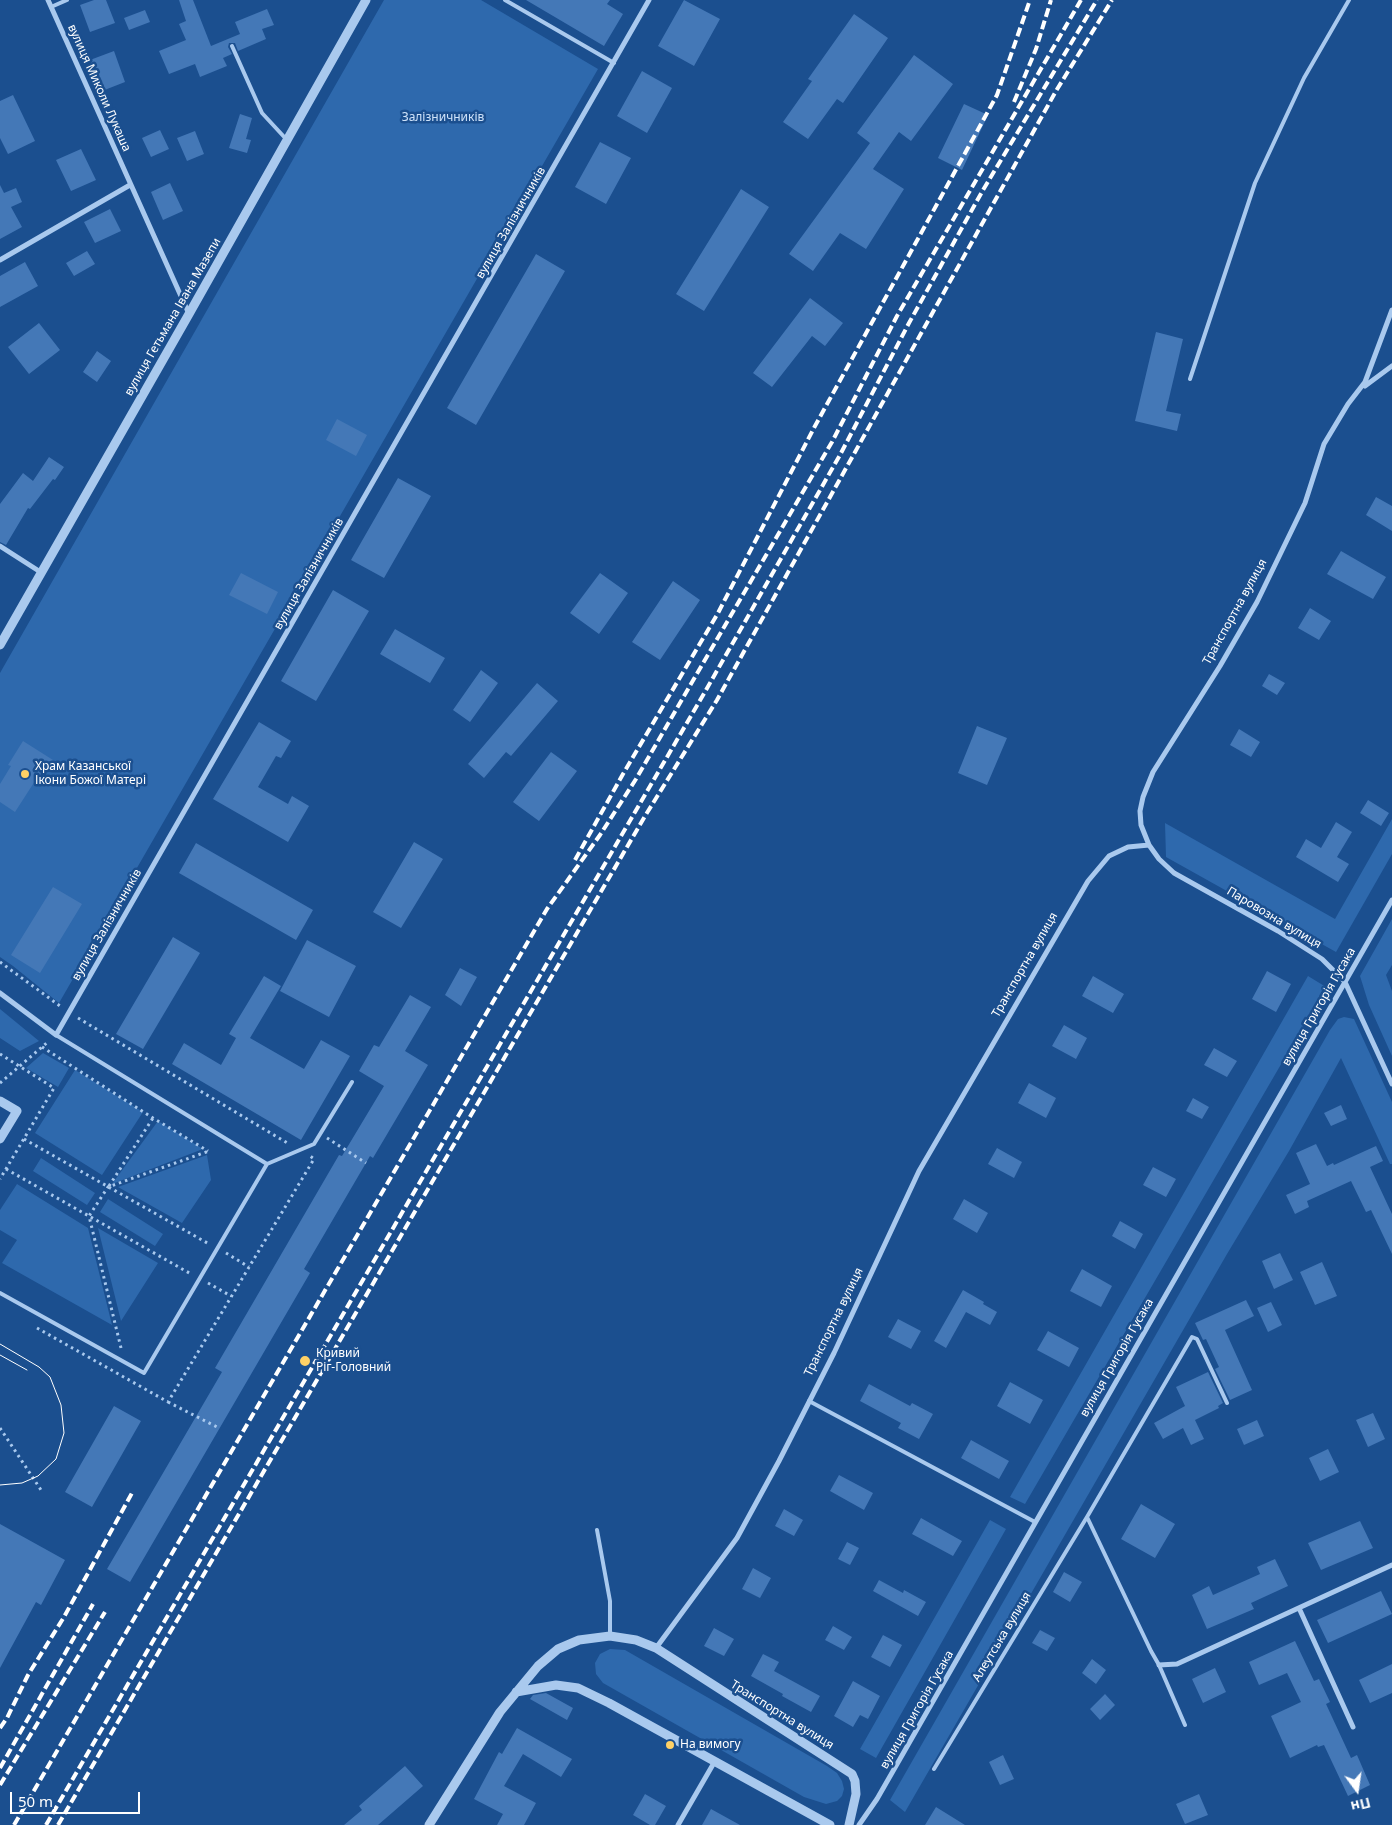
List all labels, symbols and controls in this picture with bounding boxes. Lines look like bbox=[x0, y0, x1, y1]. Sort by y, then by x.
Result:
street label: вулиця Миколи Лукаша bbox=[64, 22, 134, 154]
park label: Залізничників bbox=[402, 111, 484, 125]
street label: вулиця Залізничників bbox=[473, 165, 549, 281]
street label: вулиця Гетьмана Івана Мазепи bbox=[122, 235, 224, 399]
street label: вулиця Залізничників bbox=[271, 516, 347, 632]
street label: Транспортна вулиця bbox=[1200, 557, 1270, 667]
place label: Храм Казанської Ікони Божої Матері bbox=[35, 760, 146, 788]
marker: Храм Казанської Ікони Божої Матері bbox=[19, 768, 31, 780]
street label: вулиця Залізничників bbox=[69, 867, 145, 983]
street label: Паровозна вулиця bbox=[1224, 884, 1324, 952]
street label: Транспортна вулиця bbox=[989, 910, 1061, 1020]
street label: вулиця Григорія Гусака bbox=[1279, 945, 1359, 1069]
street label: Транспортна вулиця bbox=[801, 1265, 867, 1379]
street label: вулиця Григорія Гусака bbox=[1077, 1296, 1157, 1420]
place label: Кривий Ріг-Головний bbox=[316, 1347, 391, 1375]
marker: Кривий Ріг-Головний bbox=[298, 1354, 312, 1368]
street label: Алеутська вулиця bbox=[970, 1590, 1034, 1684]
street label: вулиця Григорія Гусака bbox=[877, 1648, 957, 1772]
street label: Транспортна вулиця bbox=[728, 1677, 836, 1753]
place label: На вимогу bbox=[680, 1738, 741, 1752]
marker: На вимогу bbox=[664, 1739, 676, 1751]
north arrow bbox=[1332, 1765, 1382, 1815]
scale bar bbox=[12, 1782, 142, 1814]
text: 50 m bbox=[18, 1791, 53, 1811]
text: Пн bbox=[1349, 1793, 1373, 1817]

